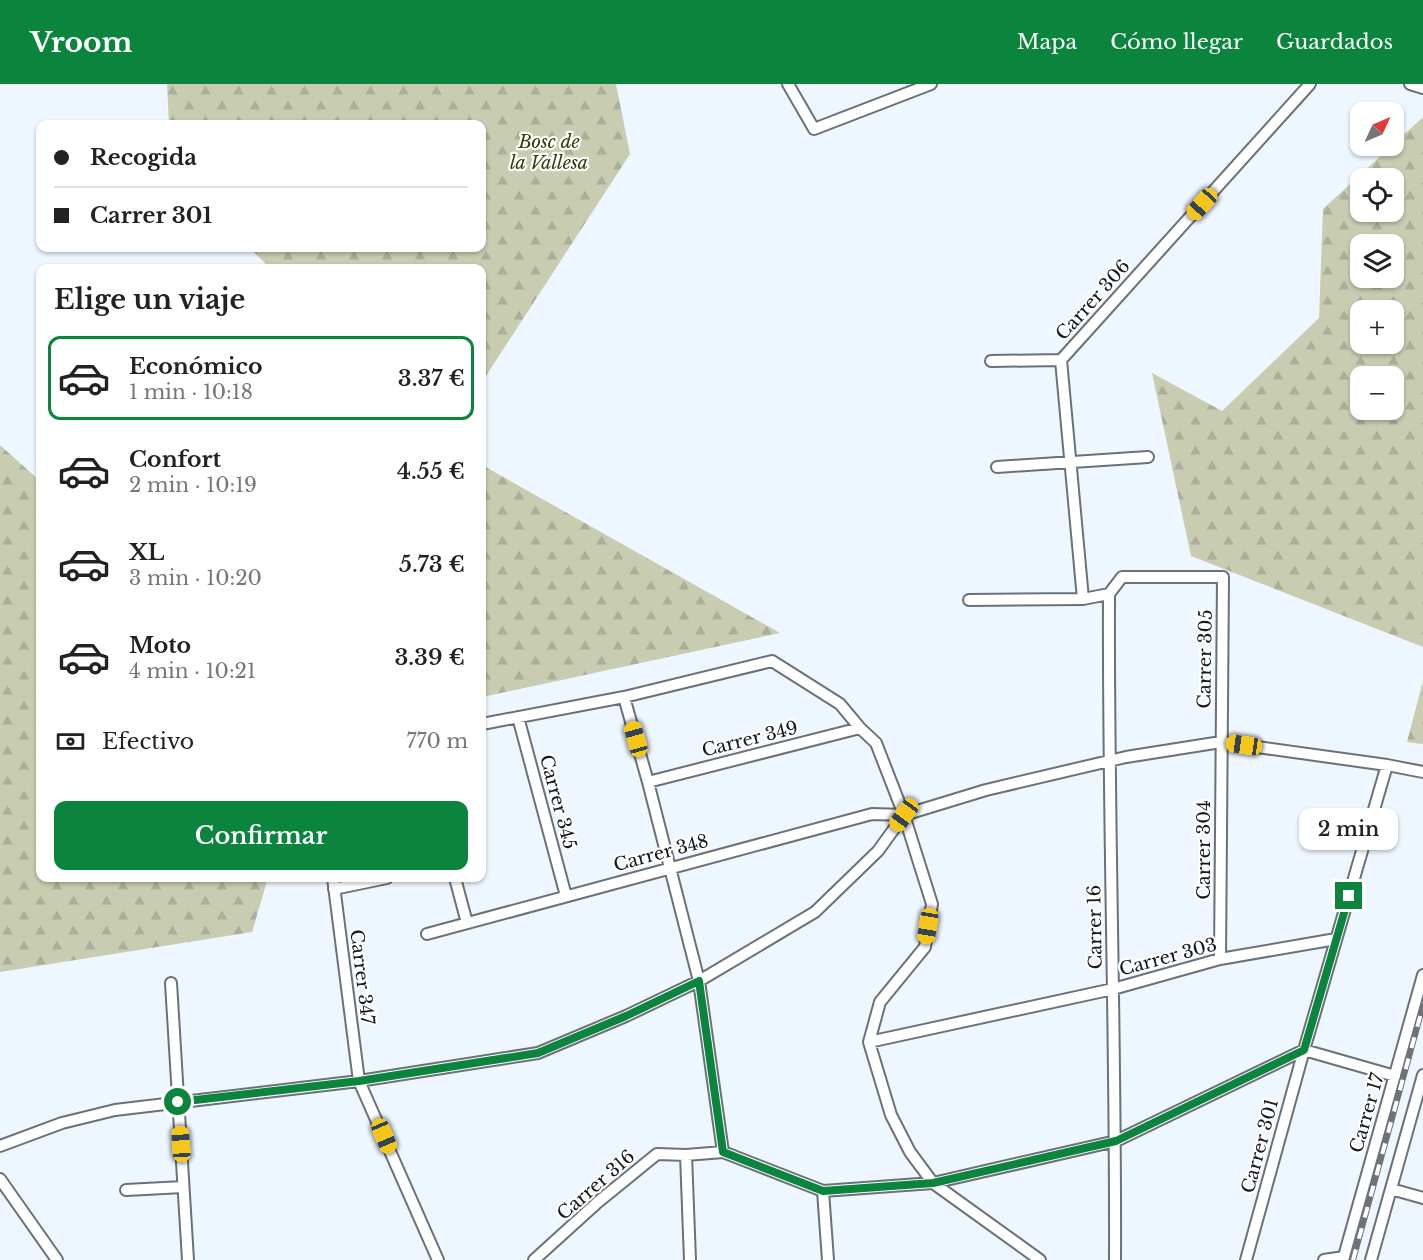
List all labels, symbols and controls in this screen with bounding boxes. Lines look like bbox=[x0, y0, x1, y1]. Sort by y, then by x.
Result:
text: Vroom bbox=[30, 25, 132, 60]
text: Mapa bbox=[1017, 29, 1077, 55]
text: Cómo llegar bbox=[1110, 29, 1243, 55]
text: Guardados bbox=[1276, 29, 1393, 55]
north arrow bbox=[1350, 102, 1404, 156]
map controls bbox=[1350, 102, 1404, 420]
park label: Bosc de la Vallesa bbox=[510, 131, 588, 174]
text: Recogida bbox=[90, 144, 197, 171]
button: locate bbox=[1350, 168, 1404, 222]
car bbox=[1183, 185, 1221, 223]
text: Carrer 301 bbox=[90, 202, 212, 229]
button: layers bbox=[1350, 234, 1404, 288]
street label: Carrer 306 bbox=[1051, 255, 1135, 345]
text: Elige un viaje bbox=[54, 283, 245, 316]
button: + bbox=[1350, 300, 1404, 354]
icon: car bbox=[57, 351, 111, 405]
text: Económico bbox=[129, 353, 262, 380]
text: 3.37 € bbox=[398, 365, 465, 392]
button: − bbox=[1350, 366, 1404, 420]
text: 1 min · 10:18 bbox=[129, 380, 253, 404]
icon: car bbox=[57, 444, 111, 498]
text: Confort bbox=[129, 446, 221, 473]
text: 4.55 € bbox=[397, 458, 465, 485]
text: 2 min · 10:19 bbox=[129, 473, 257, 497]
icon: car bbox=[57, 537, 111, 591]
text: XL bbox=[129, 539, 164, 566]
text: 5.73 € bbox=[399, 551, 465, 578]
text: 3 min · 10:20 bbox=[129, 566, 262, 590]
street label: Carrer 305 bbox=[1193, 609, 1217, 709]
icon: car bbox=[57, 630, 111, 684]
text: Moto bbox=[129, 632, 191, 659]
text: 3.39 € bbox=[394, 644, 465, 671]
text: 4 min · 10:21 bbox=[129, 659, 256, 683]
street label: Carrer 349 bbox=[700, 716, 800, 762]
car bbox=[622, 719, 650, 759]
icon: cash bbox=[54, 725, 87, 758]
text: Efectivo bbox=[102, 728, 194, 755]
text: 770 m bbox=[406, 729, 468, 753]
car bbox=[1225, 734, 1263, 756]
street label: Carrer 345 bbox=[535, 752, 581, 852]
car bbox=[886, 795, 922, 835]
street label: Carrer 304 bbox=[1193, 800, 1215, 900]
button: Confirmar bbox=[54, 801, 468, 870]
callout: 2 min bbox=[1300, 809, 1398, 851]
text: 2 min bbox=[1318, 817, 1379, 841]
street label: Carrer 348 bbox=[611, 830, 711, 876]
route end bbox=[1335, 882, 1362, 909]
street label: Carrer 16 bbox=[1083, 885, 1107, 969]
car bbox=[916, 907, 940, 945]
street label: Carrer 347 bbox=[345, 928, 379, 1027]
street label: Carrer 303 bbox=[1117, 933, 1219, 981]
street label: Carrer 17 bbox=[1345, 1070, 1389, 1155]
route start bbox=[164, 1088, 191, 1115]
street label: Carrer 301 bbox=[1237, 1096, 1283, 1196]
car bbox=[369, 1116, 399, 1156]
car bbox=[171, 1125, 191, 1163]
street label: Carrer 316 bbox=[553, 1145, 639, 1225]

